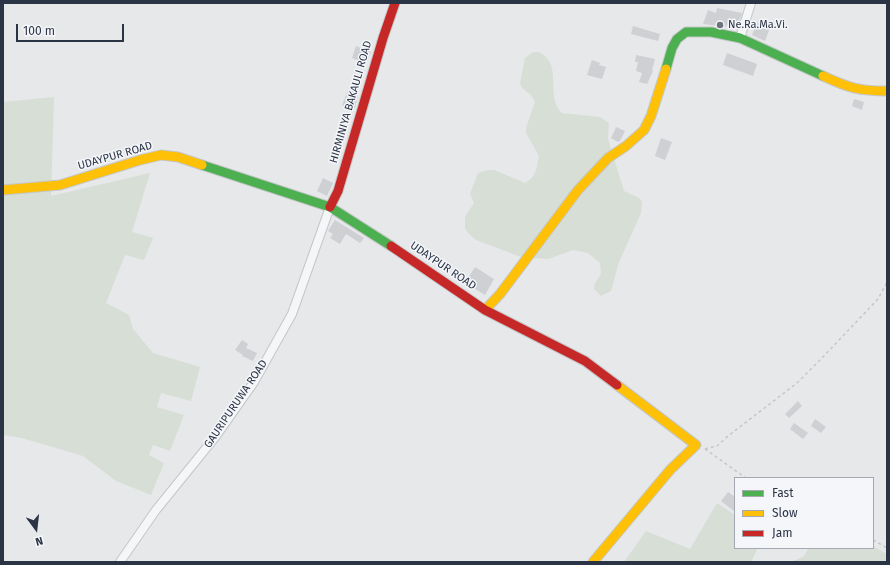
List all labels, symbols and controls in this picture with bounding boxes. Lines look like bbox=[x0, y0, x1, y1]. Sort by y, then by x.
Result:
scale bar bbox=[18, 16, 126, 42]
place label: Ne.Ra.Ma.Vi. bbox=[728, 18, 788, 32]
marker: Ne.Ra.Ma.Vi. bbox=[715, 20, 725, 30]
text: 100 m bbox=[23, 24, 55, 38]
street label: HIRMINIYA BAKAULI ROAD bbox=[327, 39, 375, 165]
street label: UDAYPUR ROAD bbox=[76, 139, 154, 173]
street label: UDAYPUR ROAD bbox=[407, 239, 479, 293]
street label: GAURIPURUWA ROAD bbox=[202, 357, 270, 451]
legend bbox=[734, 477, 874, 549]
text: Fast bbox=[772, 486, 794, 500]
text: Slow bbox=[772, 506, 798, 520]
north arrow bbox=[16, 509, 56, 549]
text: Jam bbox=[772, 526, 792, 540]
text: N bbox=[34, 534, 44, 548]

